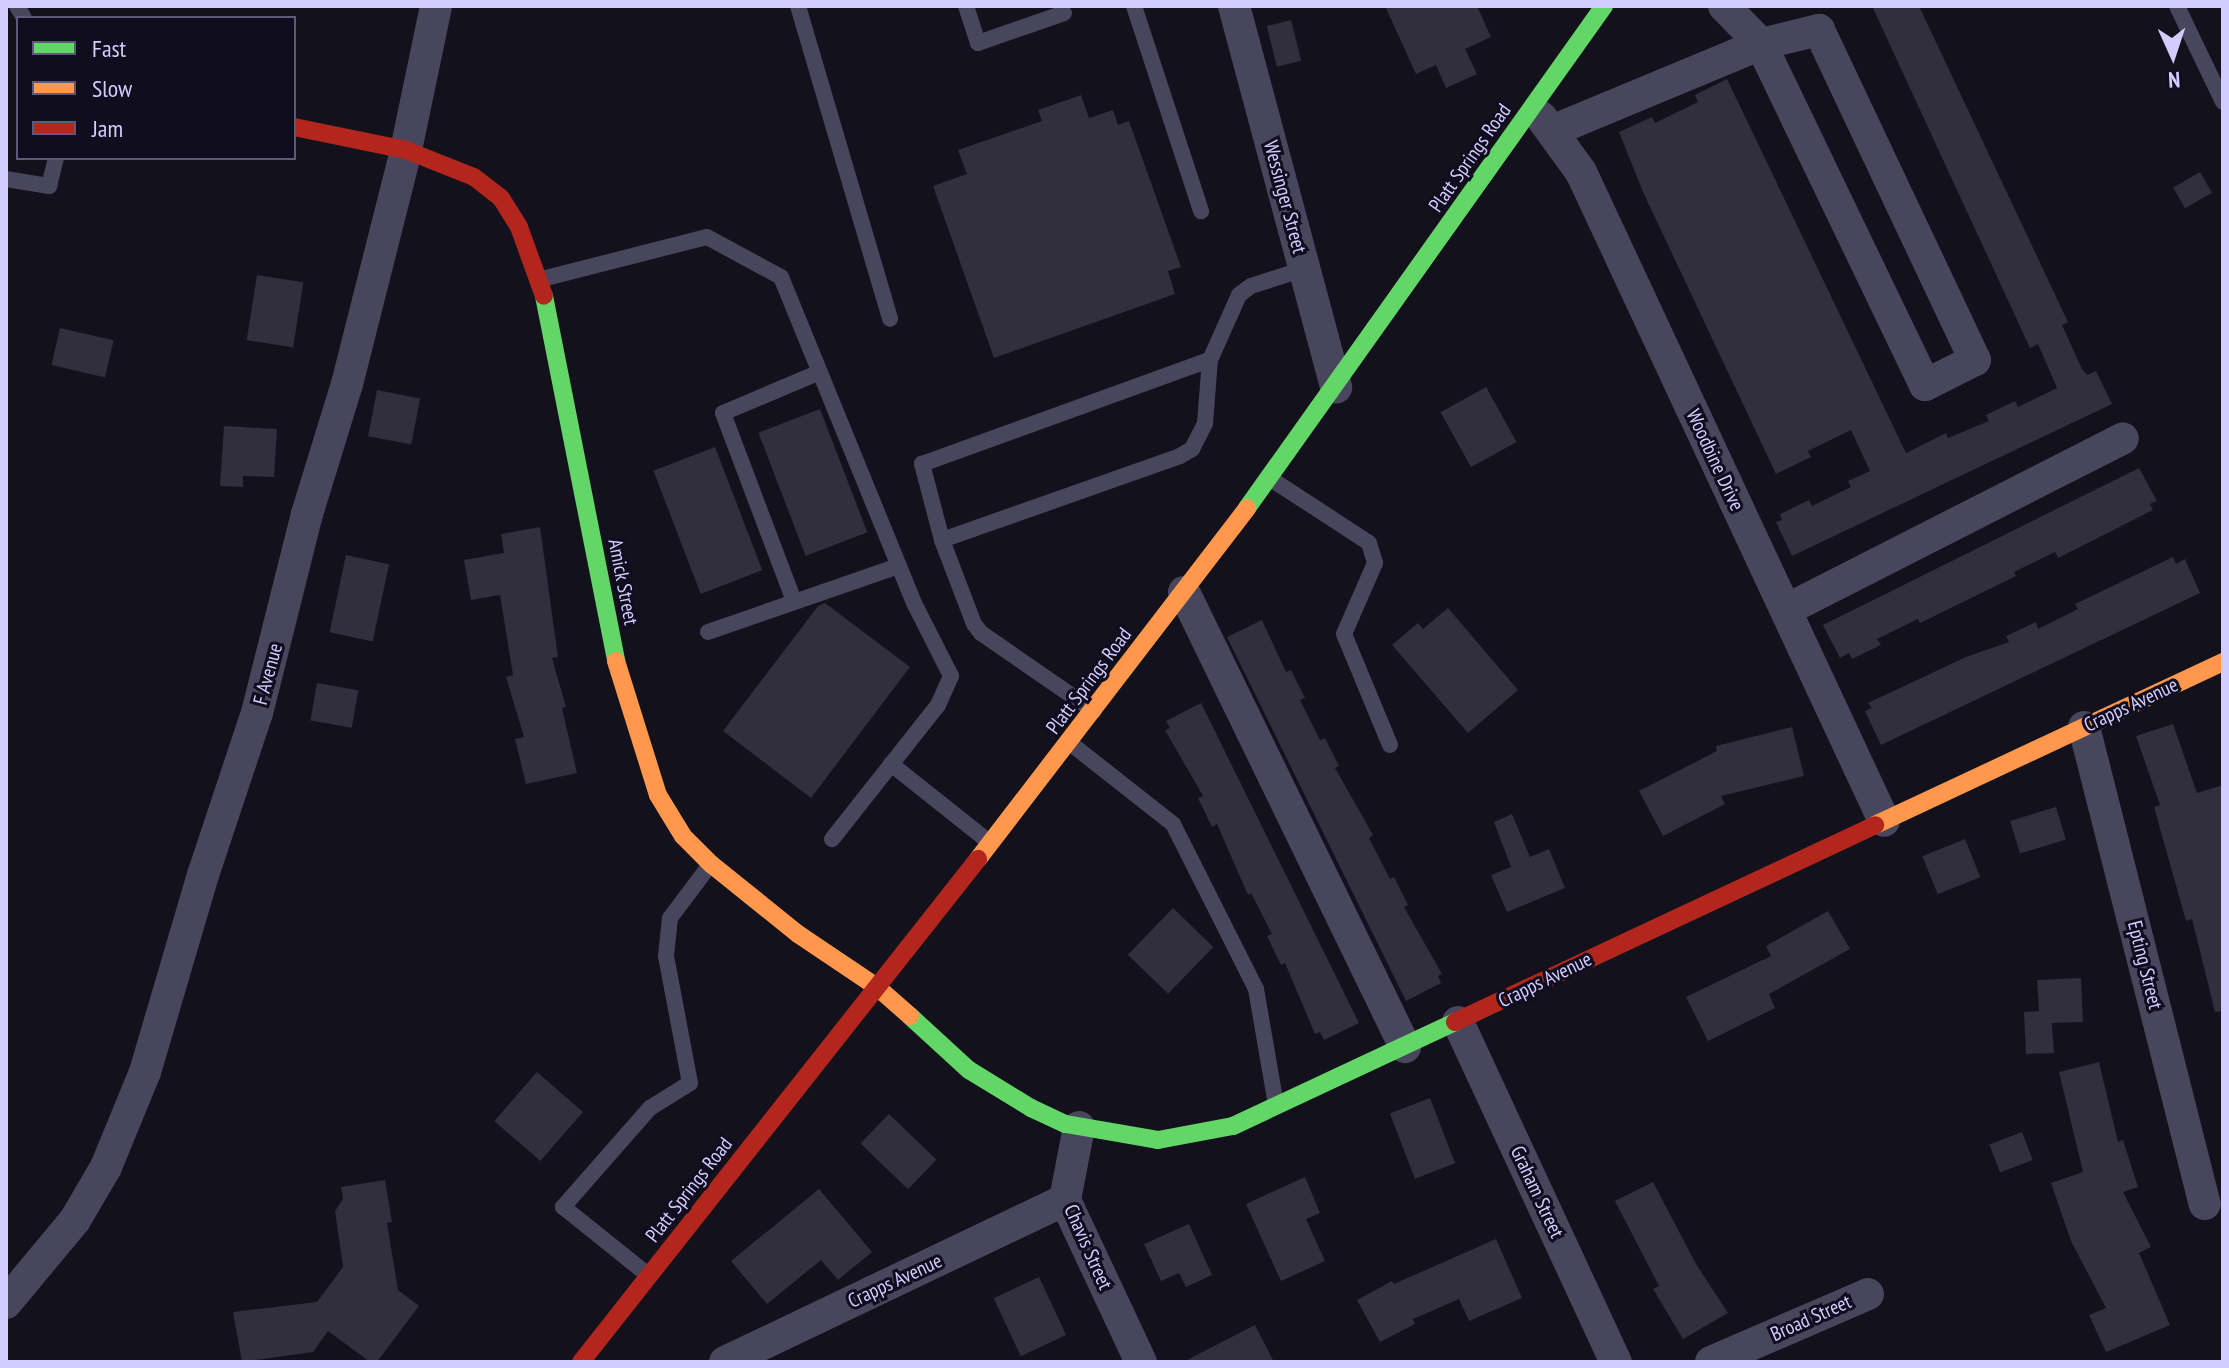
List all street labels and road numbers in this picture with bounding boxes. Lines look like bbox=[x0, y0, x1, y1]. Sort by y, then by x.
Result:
street label: Platt Springs Road bbox=[1424, 99, 1516, 217]
street label: Wessinger Street bbox=[1258, 138, 1312, 256]
street label: Woodbine Drive bbox=[1681, 405, 1749, 515]
street label: Amick Street bbox=[603, 537, 643, 627]
street label: Platt Springs Road bbox=[1041, 623, 1137, 739]
street label: F Avenue bbox=[248, 640, 288, 708]
street label: Crapps Avenue bbox=[2080, 673, 2182, 737]
street label: Epting Street bbox=[2122, 918, 2168, 1012]
street label: Crapps Avenue bbox=[1494, 947, 1596, 1013]
street label: Platt Springs Road bbox=[641, 1133, 737, 1247]
street label: Graham Street bbox=[1505, 1142, 1569, 1242]
street label: Chavis Street bbox=[1059, 1201, 1117, 1293]
street label: Crapps Avenue bbox=[844, 1249, 946, 1313]
street label: Broad Street bbox=[1767, 1290, 1855, 1346]

